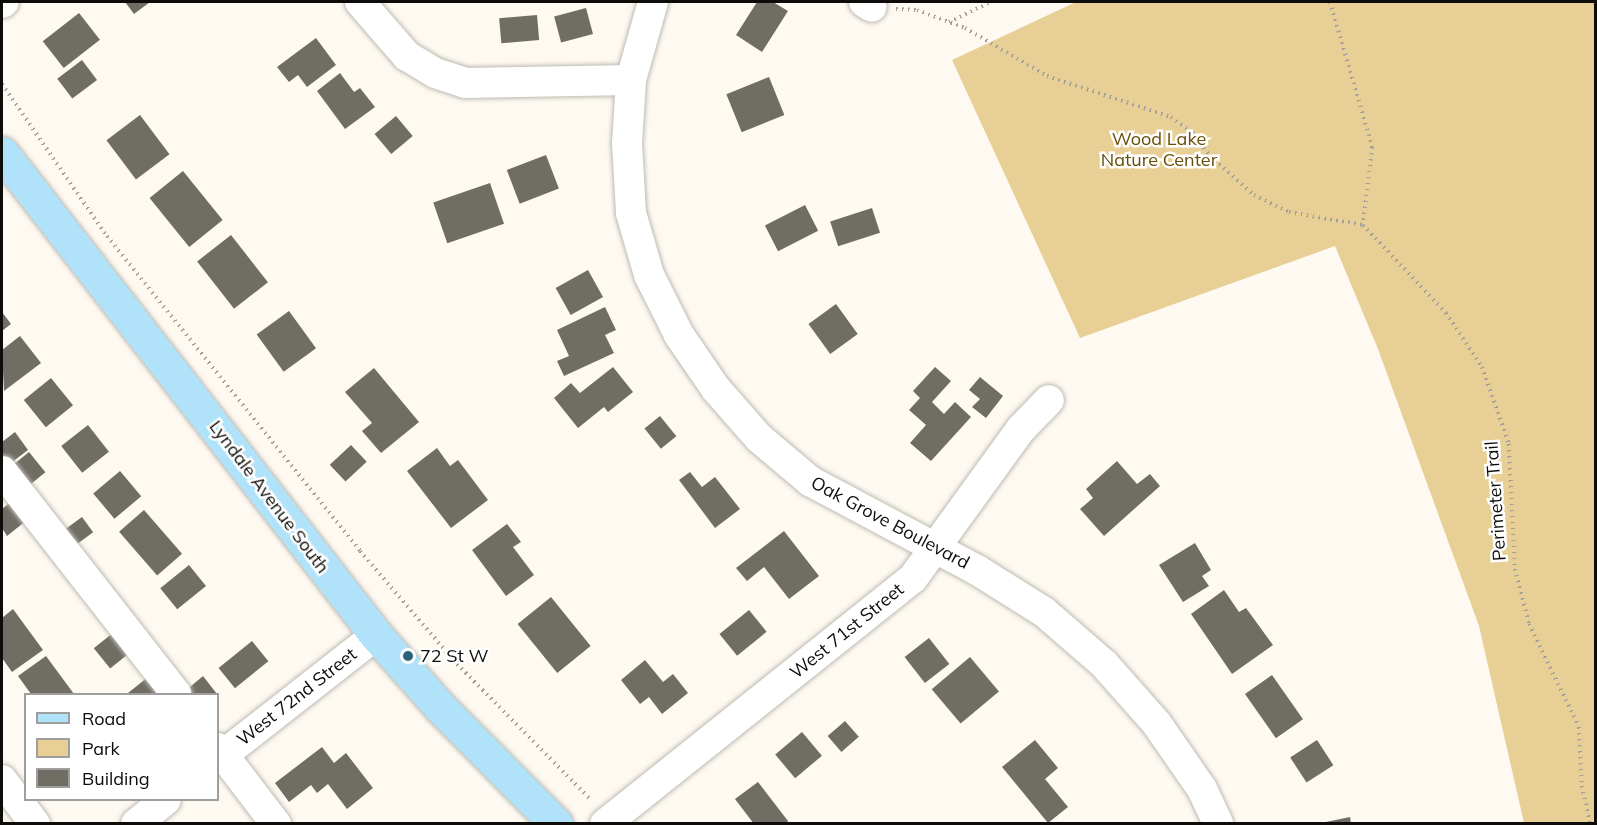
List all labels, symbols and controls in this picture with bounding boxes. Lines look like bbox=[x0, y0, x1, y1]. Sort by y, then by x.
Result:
park label: Wood Lake Nature Center bbox=[1101, 129, 1217, 172]
street label: Lyndale Avenue South bbox=[205, 416, 333, 578]
street label: Perimeter Trail bbox=[1481, 440, 1511, 562]
street label: Oak Grove Boulevard bbox=[807, 472, 973, 574]
street label: West 71st Street bbox=[786, 579, 908, 683]
street label: West 72nd Street bbox=[233, 644, 361, 750]
place label: 72 St W bbox=[420, 645, 488, 667]
marker: 72 St W bbox=[401, 649, 415, 663]
legend bbox=[24, 693, 219, 801]
text: Road bbox=[82, 707, 126, 730]
text: Park bbox=[82, 737, 120, 760]
text: Building bbox=[82, 767, 150, 790]

